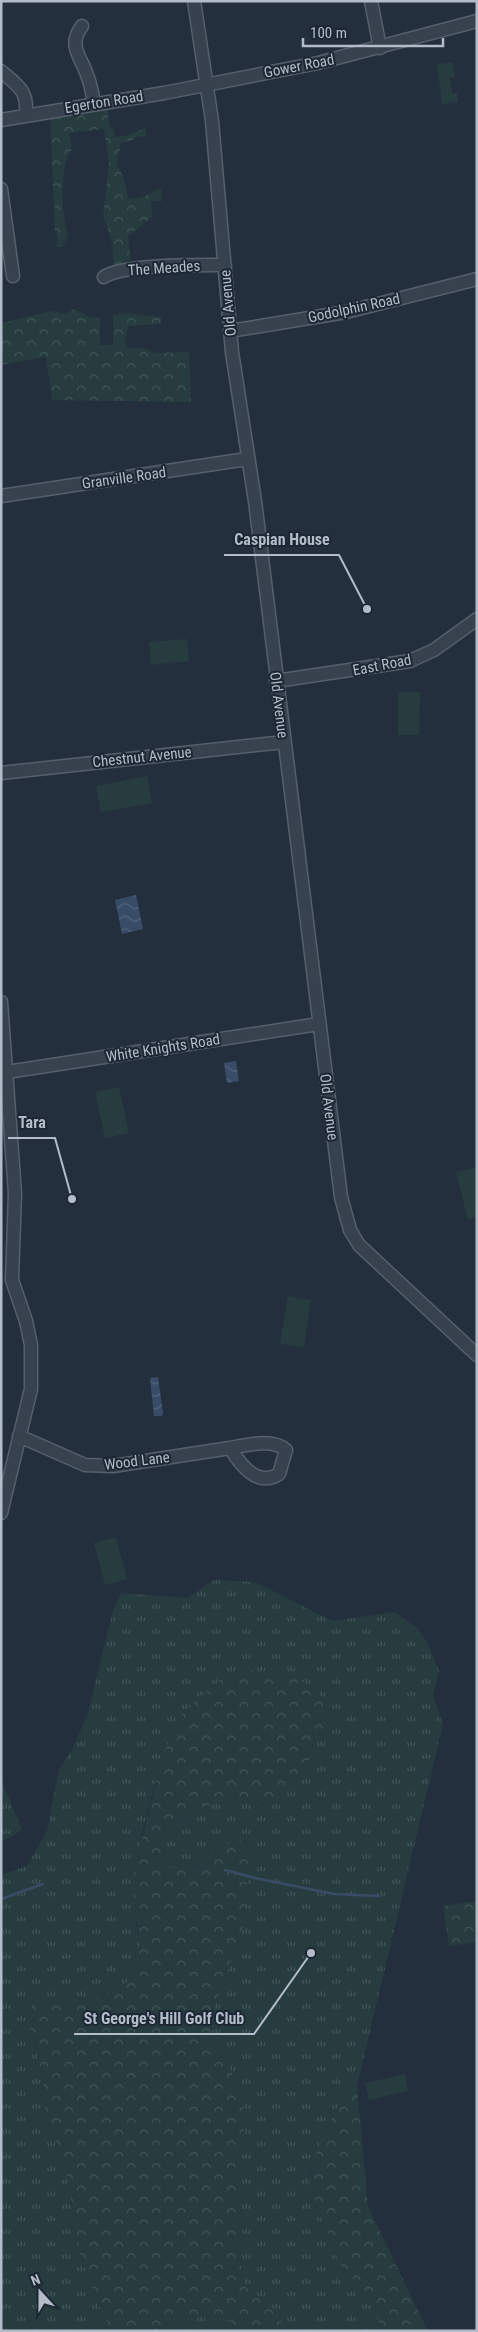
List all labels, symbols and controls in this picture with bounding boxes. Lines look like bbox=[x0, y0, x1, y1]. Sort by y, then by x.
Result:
scale bar bbox=[303, 15, 443, 47]
text: 100 m bbox=[310, 24, 347, 42]
street label: Gower Road bbox=[262, 50, 336, 82]
street label: Egerton Road bbox=[63, 87, 145, 117]
street label: The Meades bbox=[127, 256, 201, 280]
street label: Old Avenue bbox=[216, 269, 240, 337]
street label: Godolphin Road bbox=[306, 289, 402, 327]
street label: Granville Road bbox=[81, 463, 167, 493]
callout: Caspian House bbox=[224, 524, 339, 555]
text: Caspian House bbox=[234, 530, 330, 549]
street label: East Road bbox=[351, 650, 413, 680]
street label: Old Avenue bbox=[266, 671, 292, 739]
street label: Chestnut Avenue bbox=[92, 743, 192, 771]
street label: White Knights Road bbox=[105, 1030, 221, 1066]
street label: Old Avenue bbox=[316, 1073, 342, 1141]
callout: Tara bbox=[8, 1107, 55, 1138]
text: Tara bbox=[18, 1113, 46, 1132]
street label: Wood Lane bbox=[103, 1448, 171, 1474]
callout: St George's Hill Golf Club bbox=[74, 2003, 254, 2034]
text: St George's Hill Golf Club bbox=[84, 2009, 244, 2028]
north arrow bbox=[15, 2267, 65, 2317]
text: N bbox=[28, 2271, 42, 2289]

